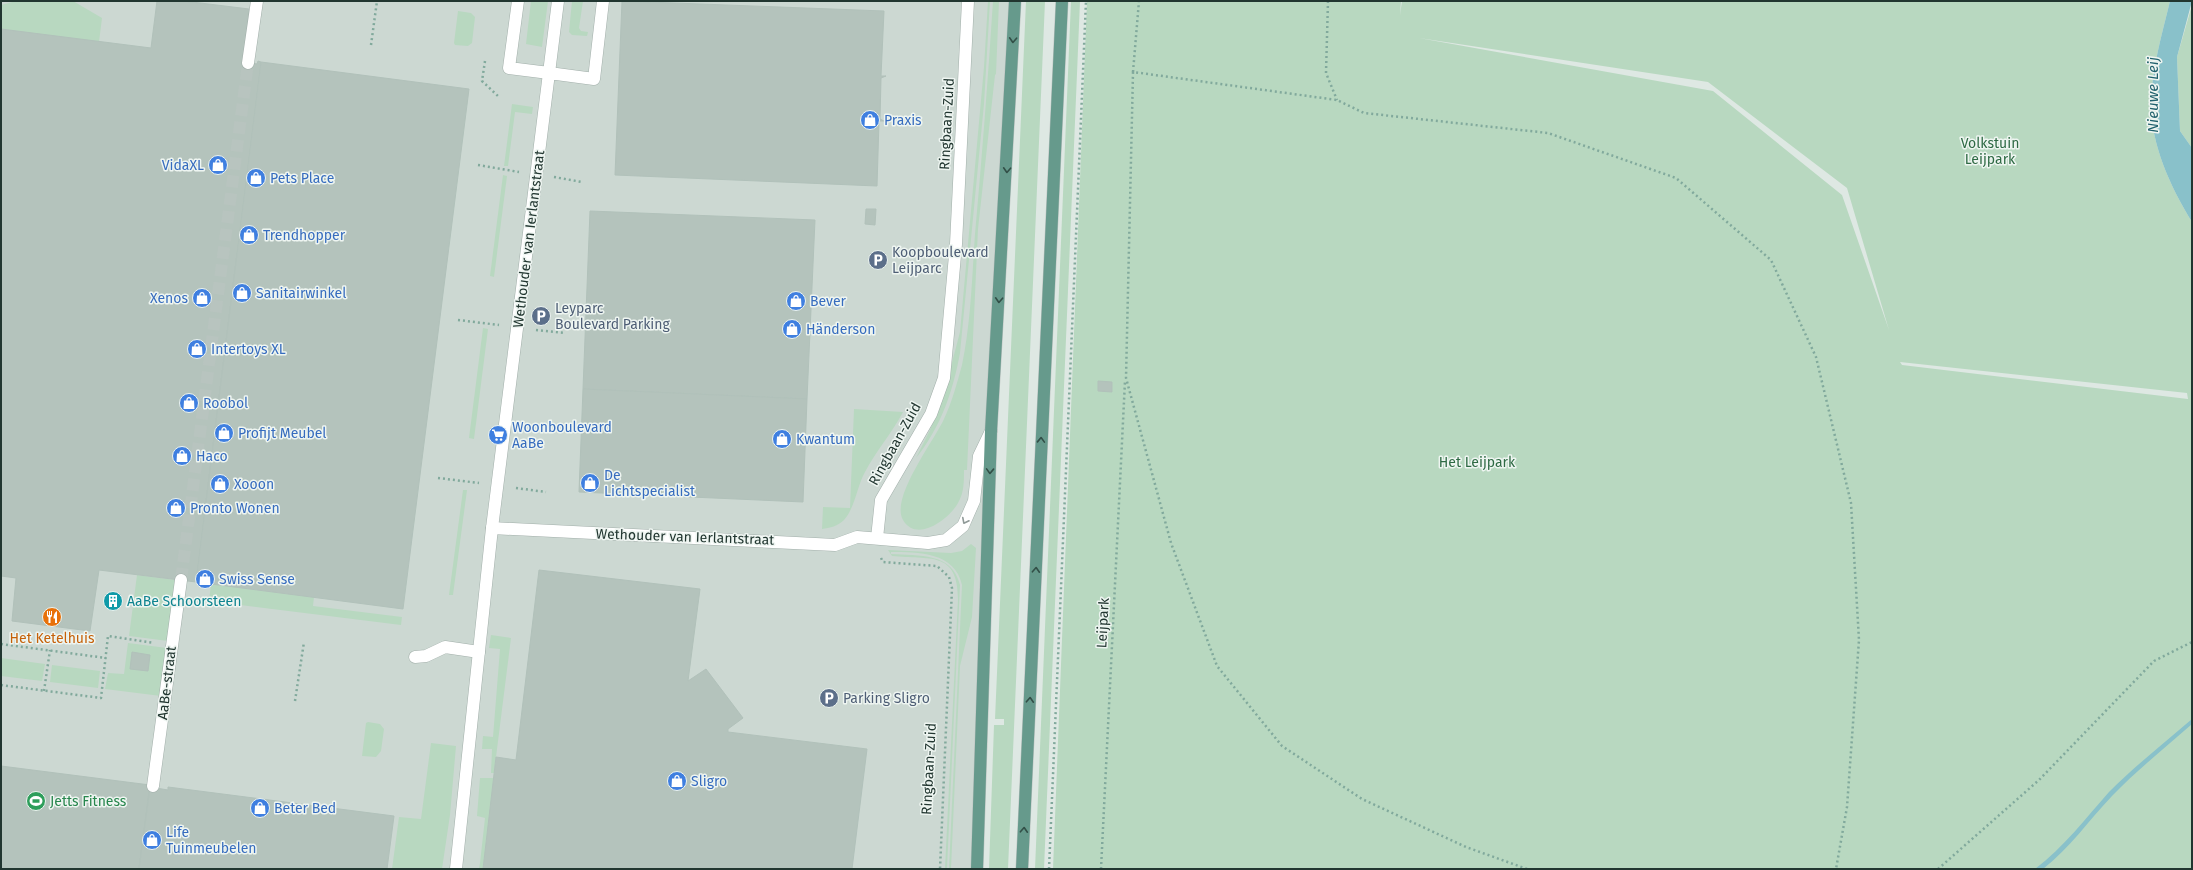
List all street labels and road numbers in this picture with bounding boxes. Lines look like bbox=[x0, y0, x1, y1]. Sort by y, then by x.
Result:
street label: Ringbaan-Zuid bbox=[936, 78, 958, 170]
street label: Wethouder van Ierlantstraat bbox=[510, 148, 548, 329]
street label: Ringbaan-Zuid bbox=[865, 400, 925, 488]
street label: Wethouder van Ierlantstraat bbox=[595, 525, 776, 549]
street label: Leijpark bbox=[1093, 597, 1113, 649]
street label: AaBe-straat bbox=[154, 644, 180, 721]
street label: Ringbaan-Zuid bbox=[918, 723, 940, 815]

